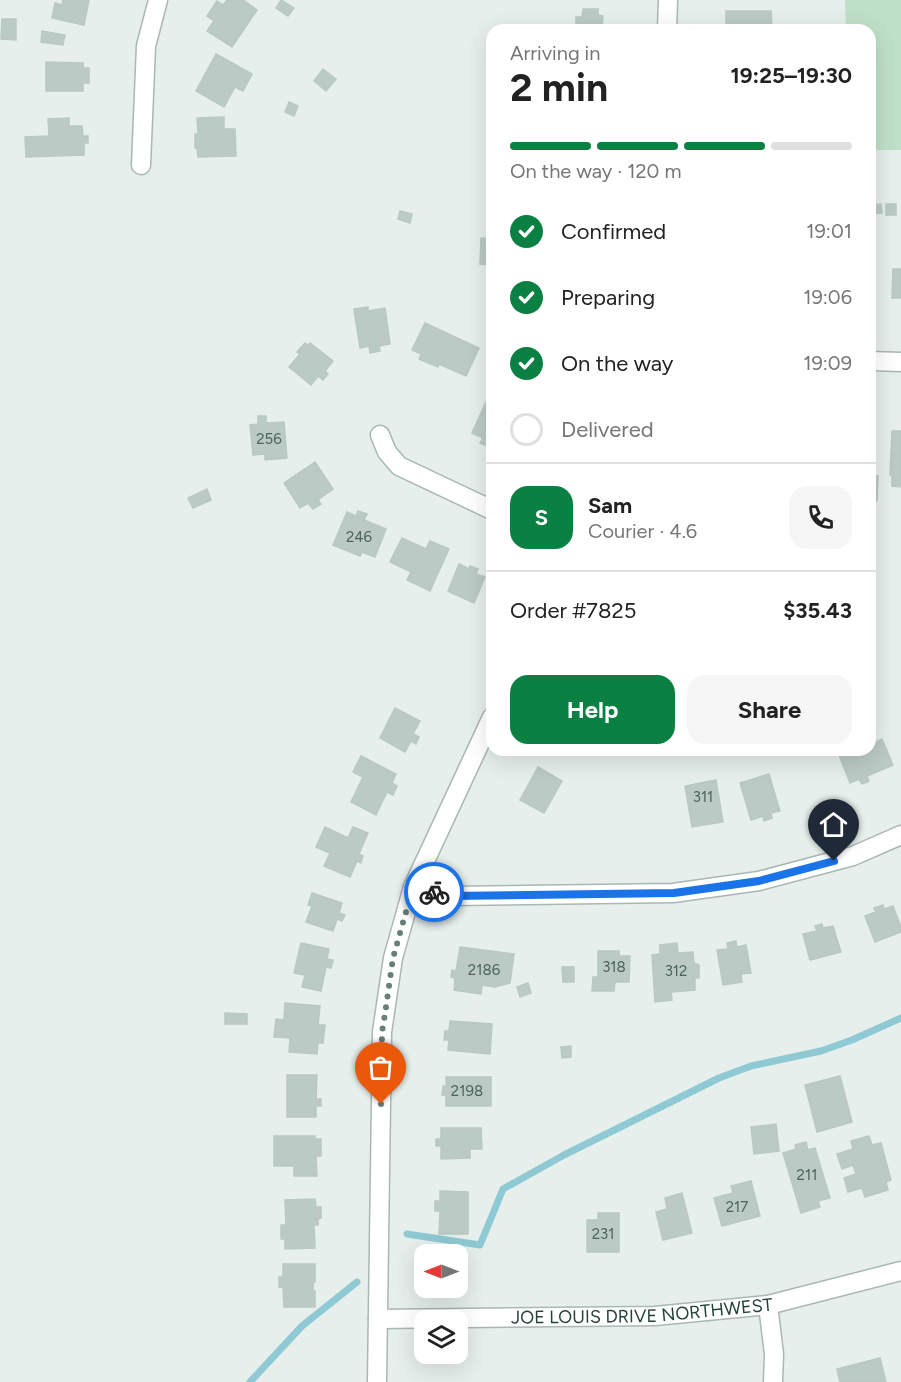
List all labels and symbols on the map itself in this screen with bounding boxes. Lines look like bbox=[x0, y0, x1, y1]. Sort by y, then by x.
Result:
house number: 256 bbox=[256, 430, 282, 448]
house number: 246 bbox=[346, 528, 373, 546]
house number: 311 bbox=[693, 788, 713, 806]
pin bbox=[808, 799, 859, 861]
courier bbox=[404, 862, 464, 922]
house number: 318 bbox=[602, 958, 626, 976]
house number: 2186 bbox=[468, 961, 501, 979]
house number: 312 bbox=[665, 962, 687, 980]
pin bbox=[355, 1042, 406, 1104]
house number: 2198 bbox=[451, 1082, 483, 1100]
house number: 211 bbox=[797, 1166, 817, 1184]
house number: 217 bbox=[726, 1198, 748, 1216]
house number: 231 bbox=[592, 1225, 614, 1243]
north arrow bbox=[414, 1244, 468, 1298]
street label: JOE LOUIS DRIVE NORTHWEST bbox=[511, 1294, 774, 1329]

